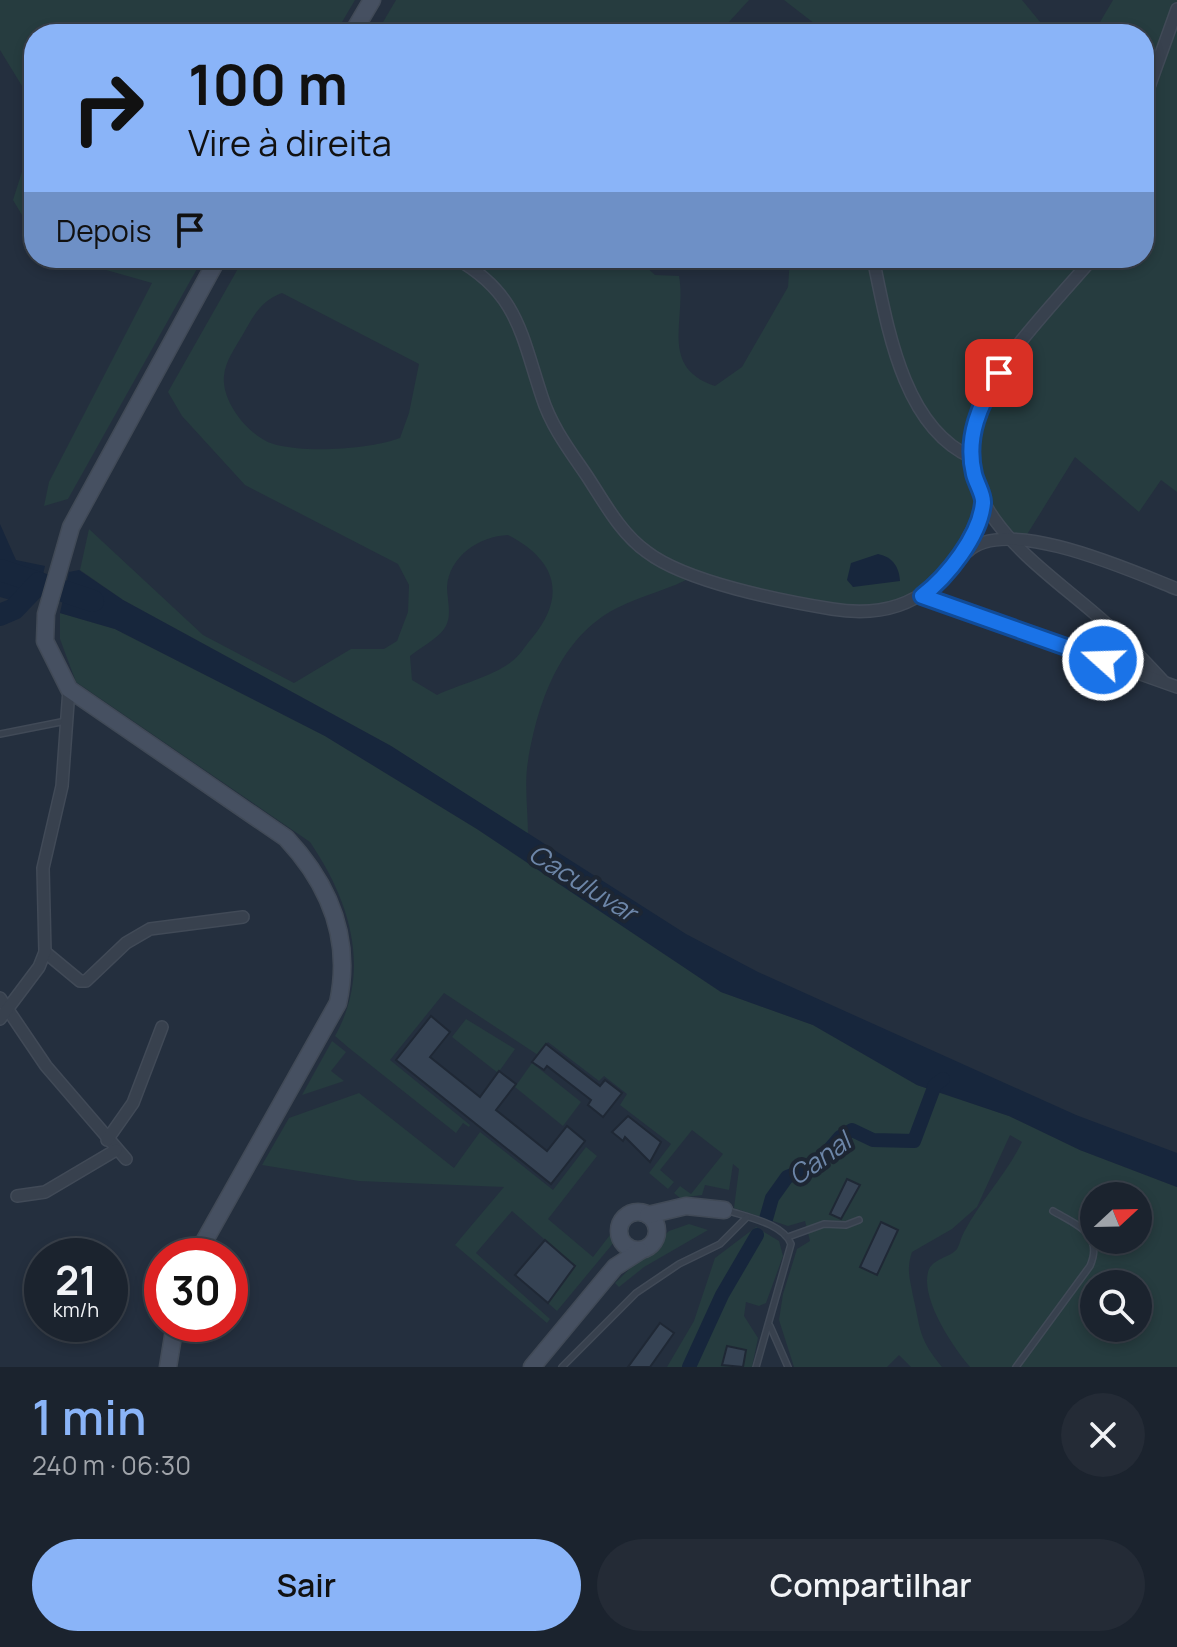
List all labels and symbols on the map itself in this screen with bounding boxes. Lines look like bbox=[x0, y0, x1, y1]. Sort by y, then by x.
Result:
pin bbox=[965, 339, 1033, 407]
position arrow bbox=[1061, 618, 1145, 702]
water label: Caculuvar bbox=[522, 835, 647, 931]
water label: Canal bbox=[781, 1121, 860, 1193]
north arrow bbox=[1080, 1182, 1152, 1254]
speed limit sign: 30 bbox=[144, 1238, 248, 1342]

